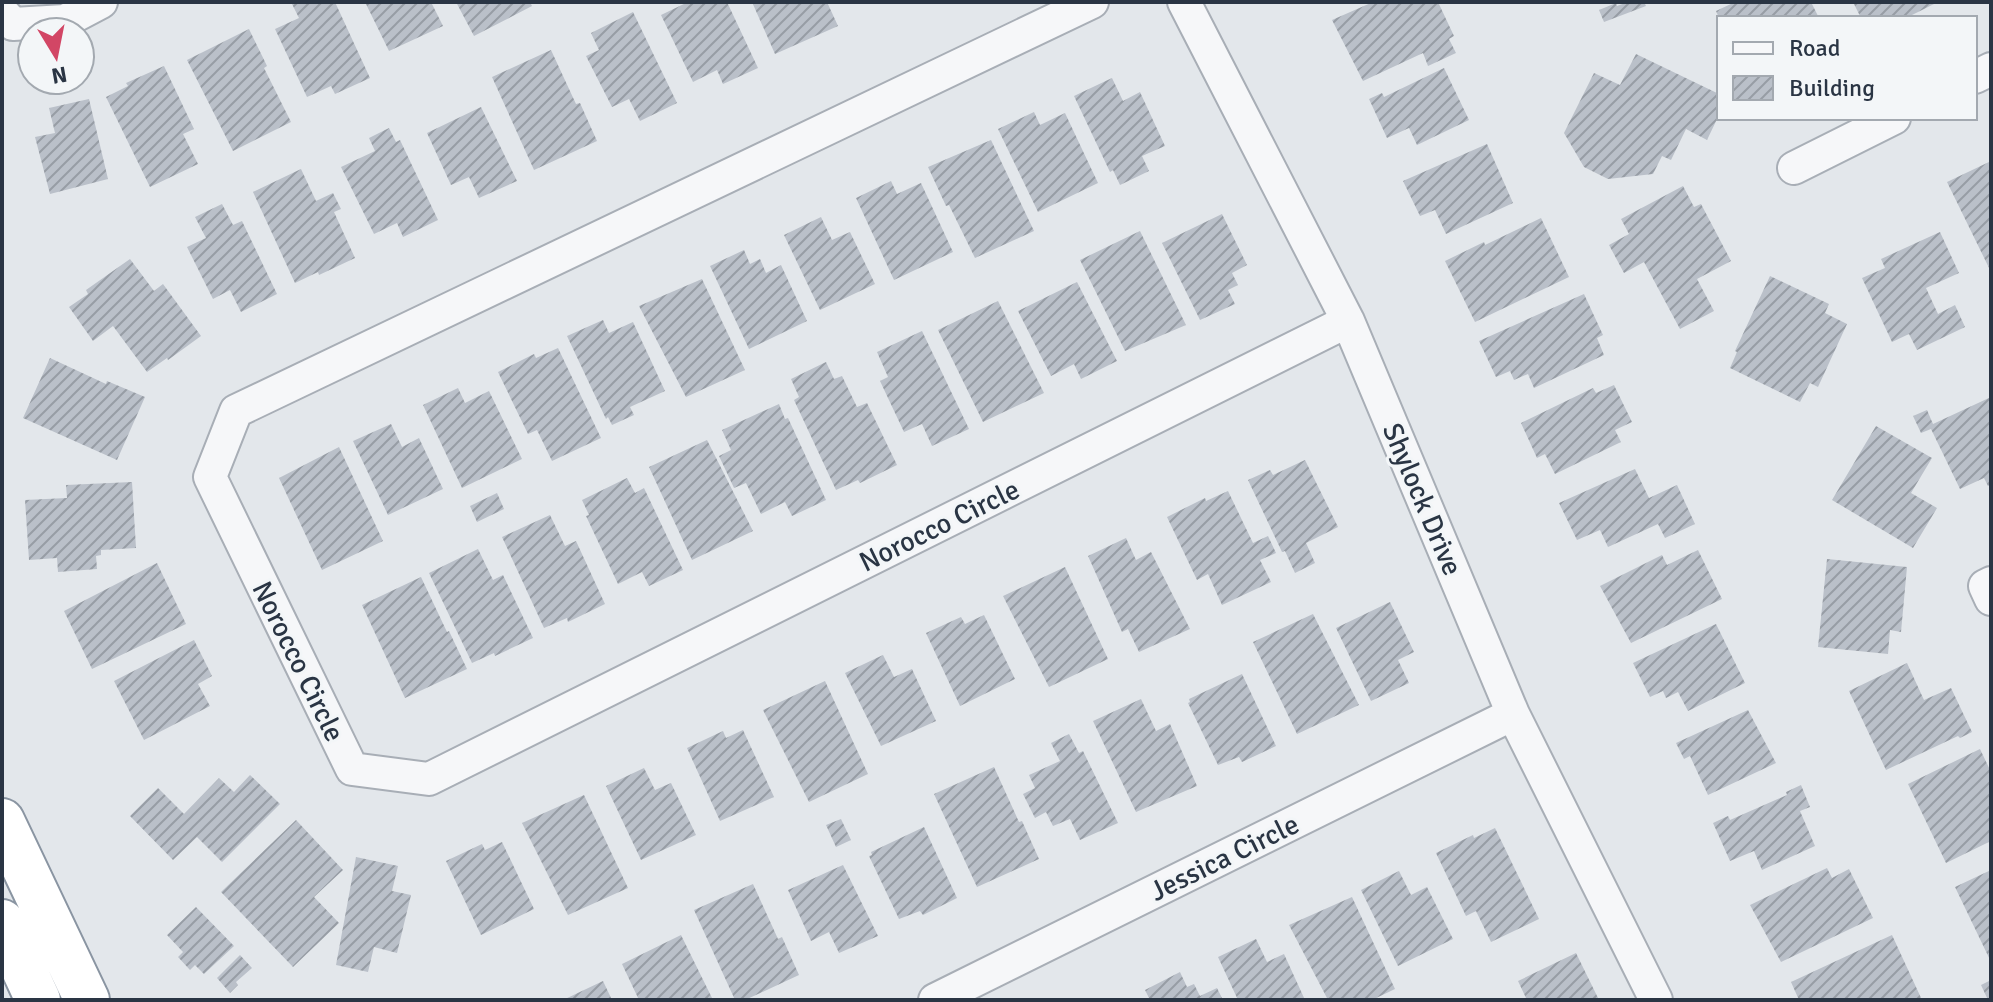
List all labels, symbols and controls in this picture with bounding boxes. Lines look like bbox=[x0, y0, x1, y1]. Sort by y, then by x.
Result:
north arrow bbox=[16, 16, 96, 96]
legend bbox=[1717, 16, 1977, 120]
text: Road bbox=[1789, 33, 1840, 63]
text: N bbox=[50, 61, 69, 90]
text: Building bbox=[1789, 73, 1875, 103]
street label: Shylock Drive bbox=[1375, 418, 1469, 581]
street label: Norocco Circle bbox=[854, 472, 1025, 579]
street label: Norocco Circle bbox=[245, 576, 352, 747]
street label: Jessica Circle bbox=[1144, 807, 1305, 909]

